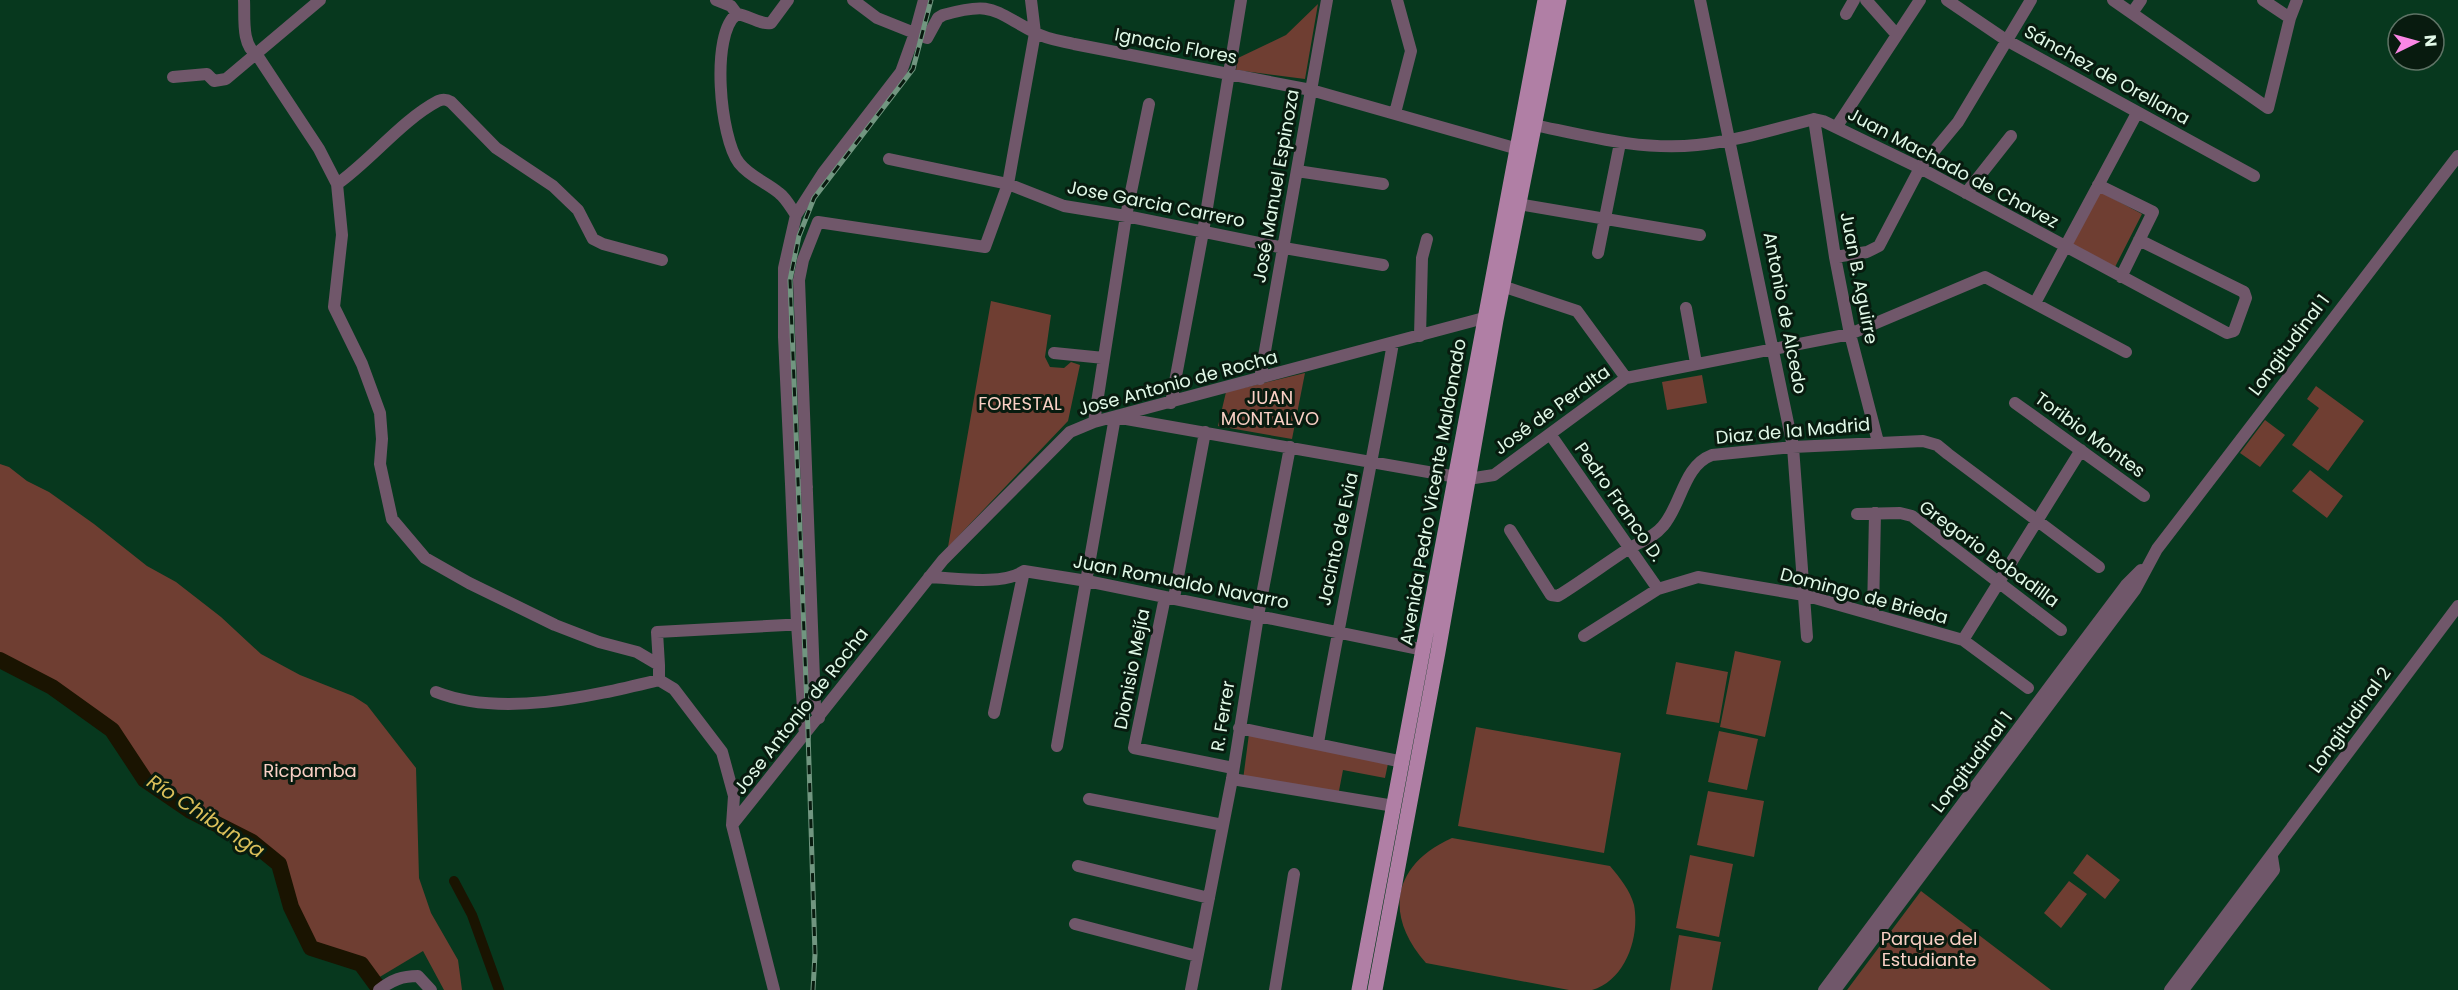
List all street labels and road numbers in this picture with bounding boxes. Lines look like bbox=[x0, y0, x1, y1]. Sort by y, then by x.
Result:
street label: Sánchez de Orellana bbox=[2020, 19, 2195, 131]
street label: Ignacio Flores bbox=[1113, 21, 1239, 70]
street label: José Manuel Espinoza bbox=[1246, 87, 1305, 285]
street label: Juan Machado de Chavez bbox=[1843, 101, 2063, 234]
street label: Jose Garcia Carrero bbox=[1065, 174, 1247, 233]
street label: Juan B. Aguirre bbox=[1834, 210, 1885, 346]
street label: Antonio de Alcedo bbox=[1758, 230, 1813, 396]
street label: Longitudinal 1 bbox=[2242, 289, 2335, 400]
street label: Avenida Pedro Vicente Maldonado bbox=[1393, 337, 1472, 647]
street label: Jose Antonio de Rocha bbox=[1075, 344, 1280, 421]
street label: José de Peralta bbox=[1488, 359, 1615, 460]
street label: Toribio Montes bbox=[2030, 386, 2151, 483]
street label: Diaz de la Madrid bbox=[1715, 411, 1871, 450]
street label: Pedro Franco D. bbox=[1569, 437, 1670, 566]
street label: Jacinto de Evia bbox=[1311, 470, 1364, 608]
street label: Gregorio Bobadilla bbox=[1914, 494, 2064, 613]
street label: Juan Romualdo Navarro bbox=[1071, 548, 1291, 615]
street label: Domingo de Brieda bbox=[1777, 561, 1951, 630]
street label: Dionisio Mejía bbox=[1108, 606, 1155, 731]
street label: Jose Antonio de Rocha bbox=[727, 622, 874, 799]
street label: Longitudinal 2 bbox=[2303, 662, 2397, 778]
street label: R. Ferrer bbox=[1205, 679, 1240, 753]
street label: Longitudinal 1 bbox=[1925, 706, 2018, 817]

